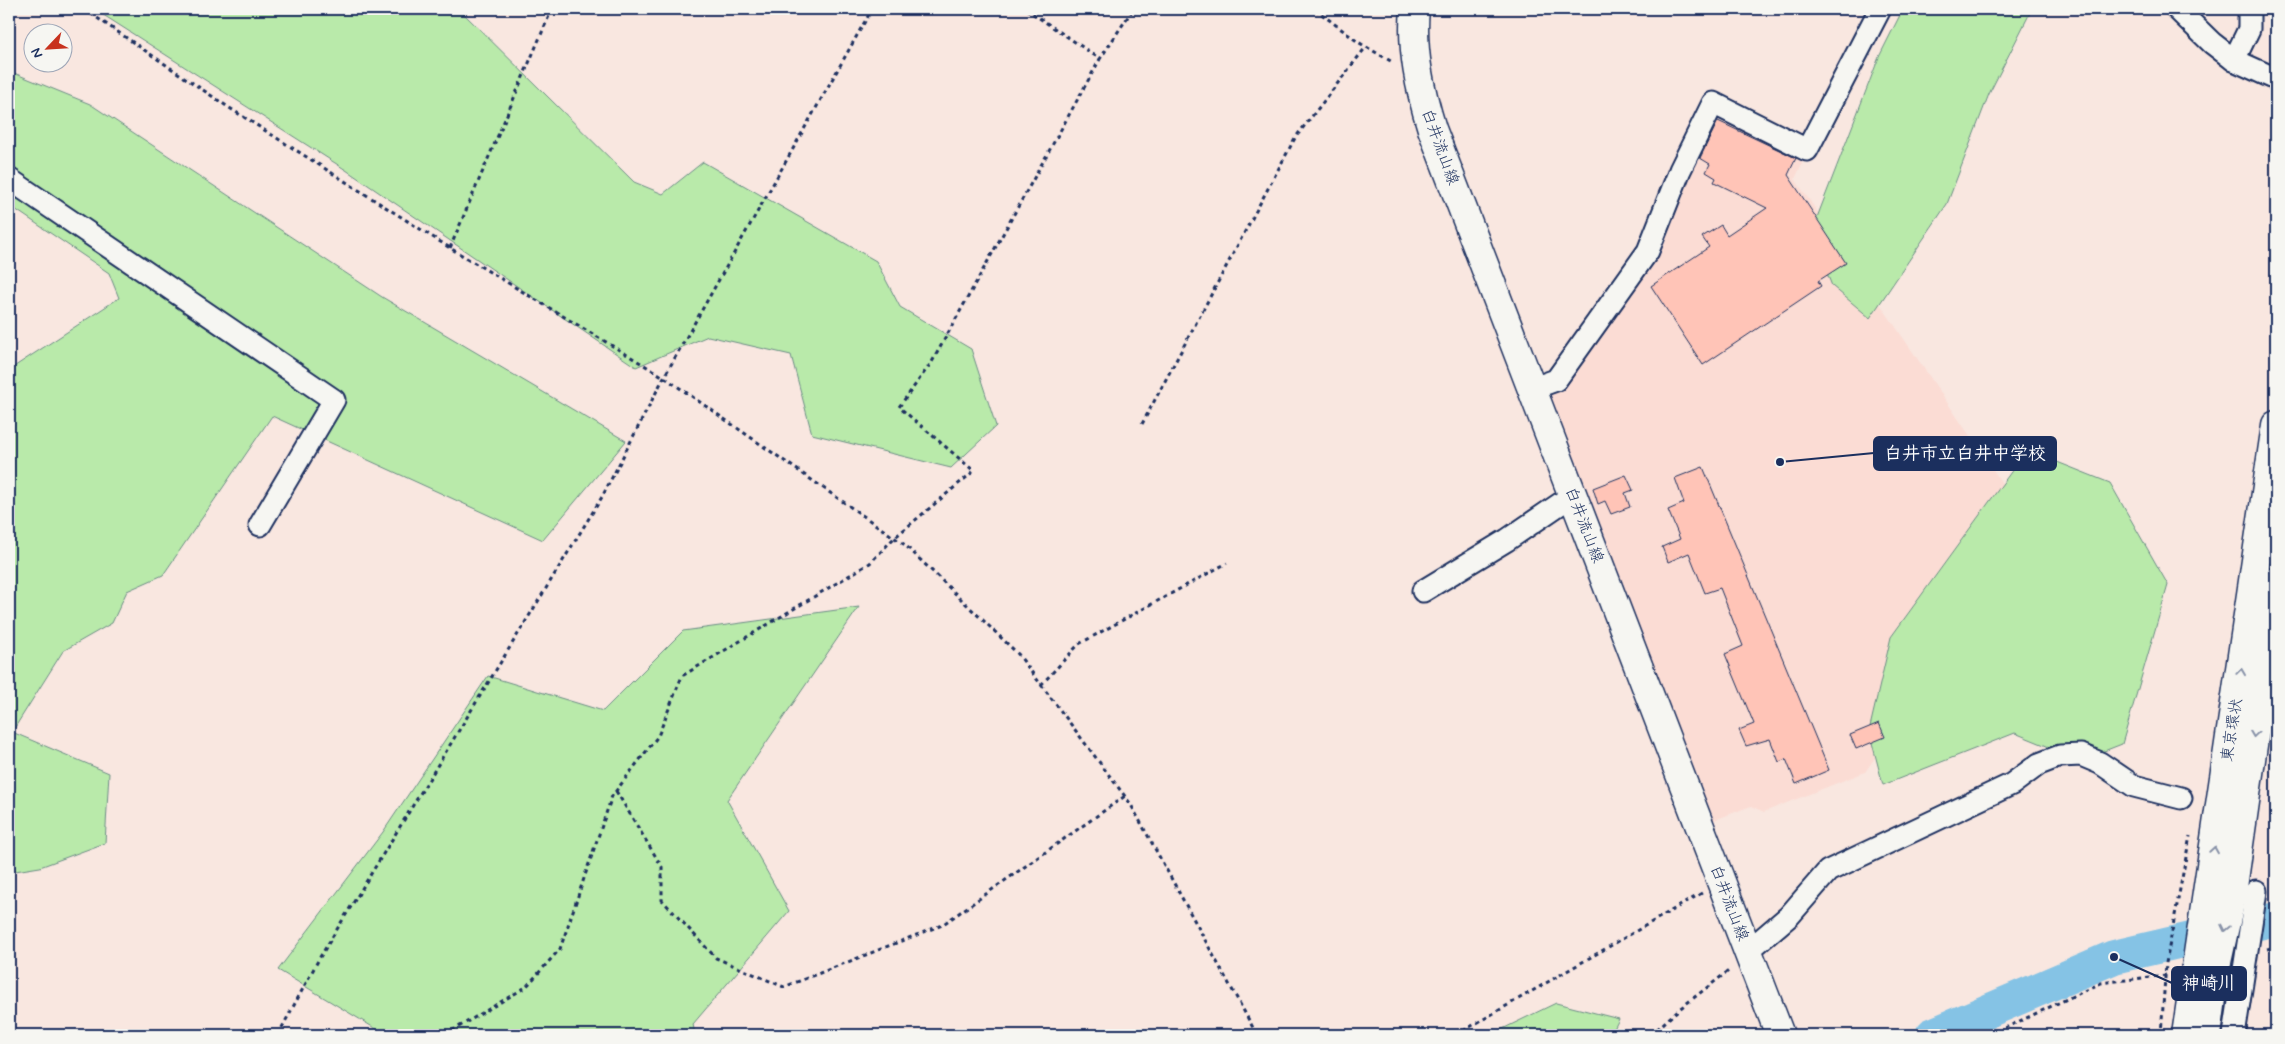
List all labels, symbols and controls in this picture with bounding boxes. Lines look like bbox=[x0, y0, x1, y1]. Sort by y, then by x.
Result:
north arrow bbox=[22, 22, 72, 72]
text: N bbox=[27, 45, 47, 61]
street label: 白井流山線 bbox=[1416, 106, 1464, 188]
callout: 白井市立白井中学校 bbox=[1874, 437, 2056, 470]
text: 白井市立白井中学校 bbox=[1884, 442, 2046, 466]
street label: 白井流山線 bbox=[1560, 484, 1608, 566]
one-way arrow bbox=[2235, 667, 2245, 676]
street label: 東京環状 bbox=[2217, 697, 2247, 763]
one-way arrow bbox=[2250, 730, 2260, 739]
one-way arrow bbox=[2208, 845, 2219, 853]
street label: 白井流山線 bbox=[1705, 862, 1753, 944]
one-way arrow bbox=[2220, 924, 2230, 933]
callout: 神崎川 bbox=[2172, 967, 2246, 1000]
text: 神崎川 bbox=[2182, 972, 2236, 996]

